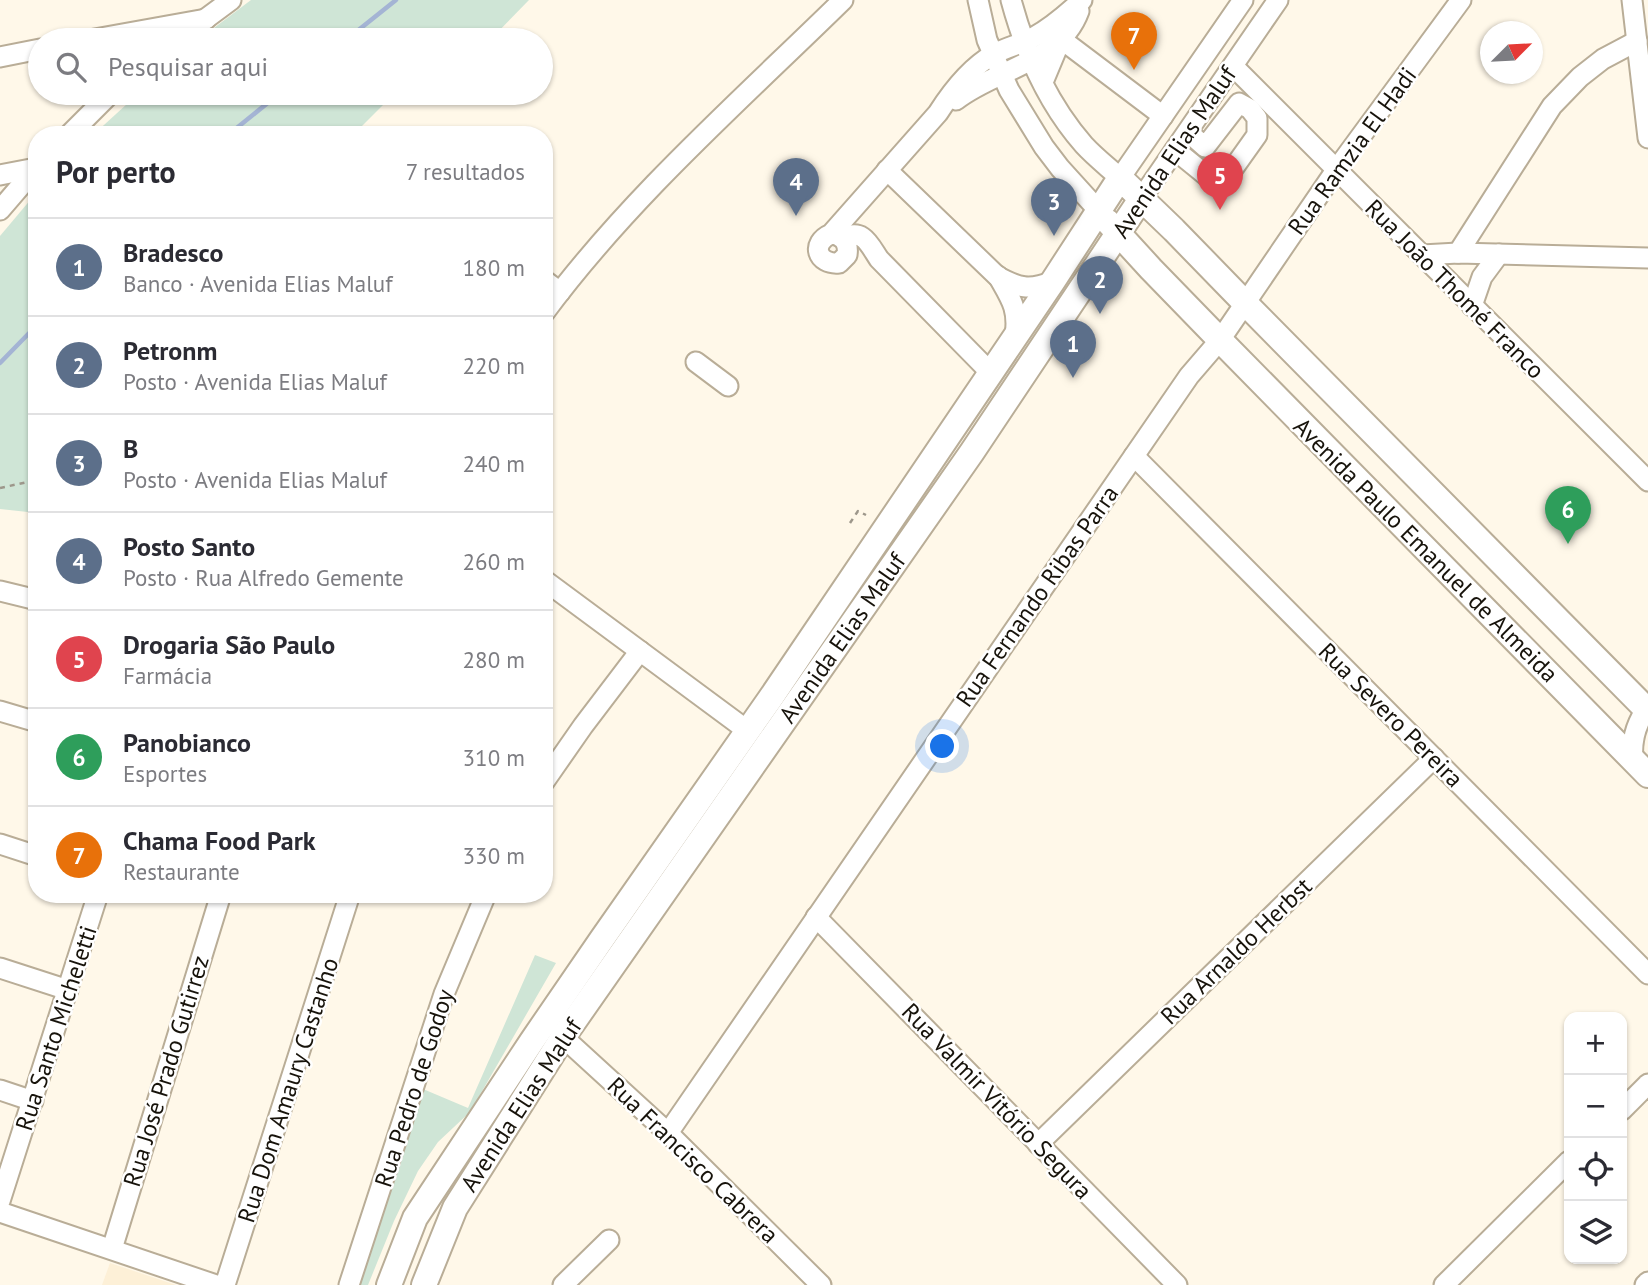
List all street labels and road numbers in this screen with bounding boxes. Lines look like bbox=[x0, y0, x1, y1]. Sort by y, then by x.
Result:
street label: Avenida Elias Maluf bbox=[1105, 59, 1244, 244]
street label: Rua Ramzia El Hadi bbox=[1281, 61, 1423, 241]
street label: Rua João Thomé Franco bbox=[1359, 193, 1551, 385]
street label: Avenida Paulo Emanuel de Almeida bbox=[1287, 411, 1565, 689]
street label: Rua Fernando Ribas Parra bbox=[949, 479, 1125, 713]
street label: Avenida Elias Maluf bbox=[772, 546, 913, 729]
street label: Rua Severo Pereira bbox=[1312, 636, 1470, 794]
street label: Rua Arnaldo Herbst bbox=[1154, 871, 1318, 1031]
street label: Rua Santo Micheletti bbox=[8, 922, 104, 1134]
street label: Rua José Prado Gutirrez bbox=[116, 952, 216, 1190]
street label: Rua Dom Amaury Castanho bbox=[231, 954, 345, 1226]
street label: Rua Pedro de Godoy bbox=[367, 985, 461, 1191]
street label: Rua Valmir Vitório Segura bbox=[895, 996, 1099, 1206]
street label: Avenida Elias Maluf bbox=[453, 1011, 589, 1198]
street label: Rua Francisco Cabrera bbox=[601, 1070, 785, 1250]

